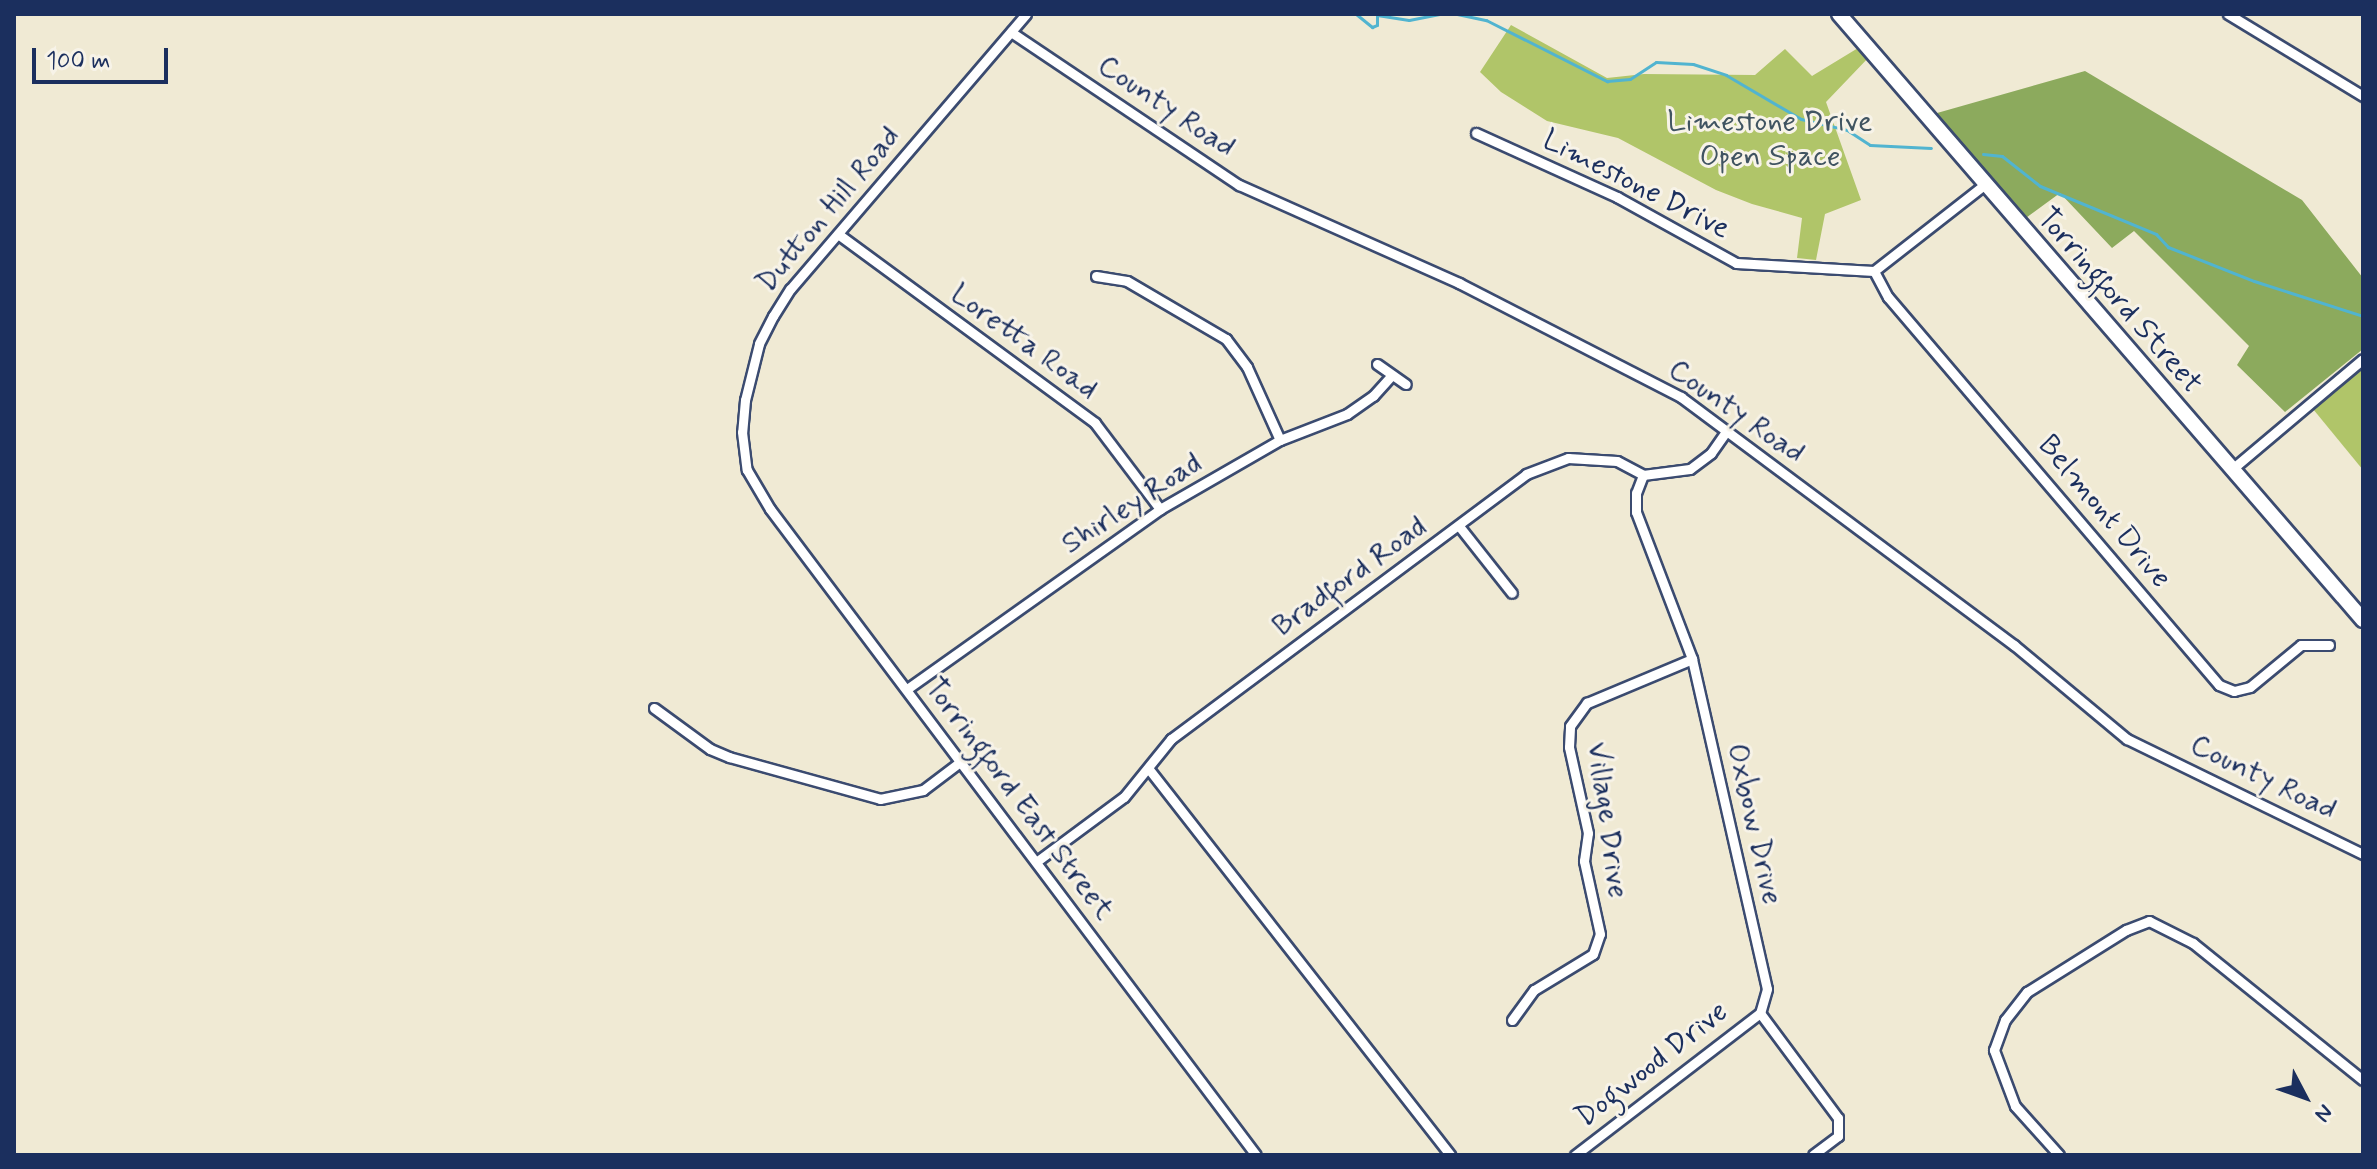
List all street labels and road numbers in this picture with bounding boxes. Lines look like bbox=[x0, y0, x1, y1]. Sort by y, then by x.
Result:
street label: County Road bbox=[1090, 48, 1242, 166]
street label: Dutton Hill Road bbox=[748, 119, 910, 301]
street label: Limestone Drive bbox=[1537, 123, 1735, 247]
street label: Torringford Street bbox=[2029, 201, 2209, 401]
street label: Loretta Road bbox=[944, 277, 1104, 407]
street label: County Road bbox=[1661, 352, 1811, 472]
street label: Belmont Drive bbox=[2030, 429, 2178, 595]
street label: Shirley Road bbox=[1056, 446, 1208, 562]
street label: Bradford Road bbox=[1267, 510, 1433, 644]
street label: Torringford East Street bbox=[916, 671, 1122, 927]
street label: County Road bbox=[2184, 727, 2342, 829]
street label: Oxbow Drive bbox=[1718, 740, 1790, 908]
street label: Village Drive bbox=[1578, 741, 1636, 899]
street label: Dogwood Drive bbox=[1569, 995, 1735, 1135]

